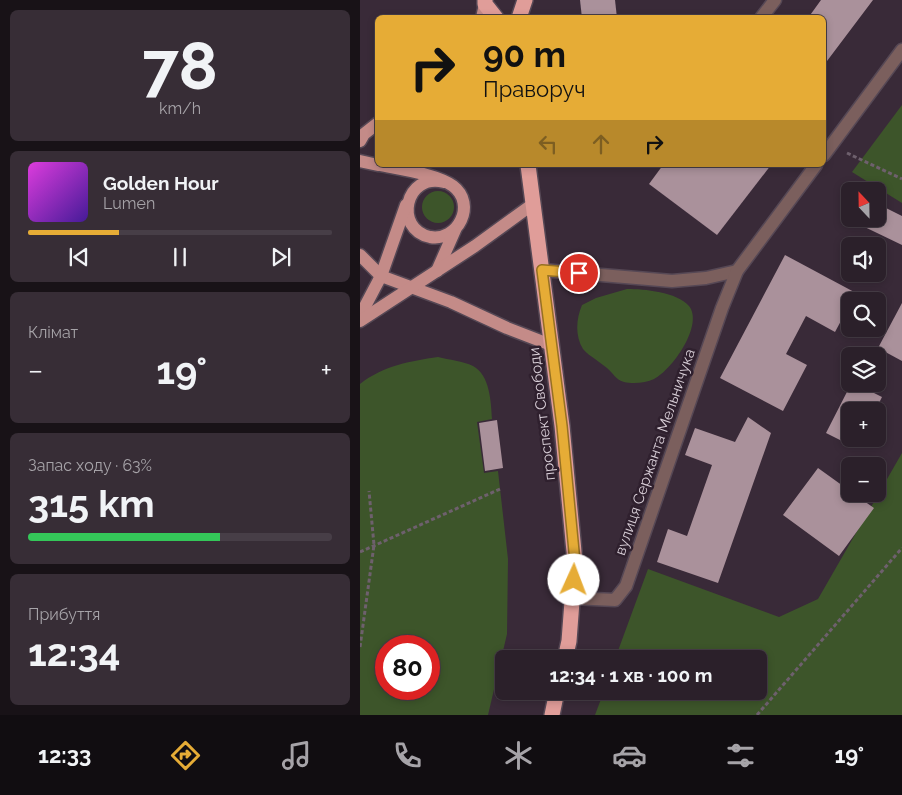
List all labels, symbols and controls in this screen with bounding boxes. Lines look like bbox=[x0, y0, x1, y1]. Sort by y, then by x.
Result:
text: 78 bbox=[142, 28, 218, 104]
text: 90 m bbox=[483, 34, 566, 75]
icon: right bbox=[400, 35, 465, 100]
text: Праворуч bbox=[483, 76, 586, 102]
text: km/h bbox=[159, 99, 201, 118]
icon: left bbox=[534, 130, 562, 158]
icon: ahead bbox=[587, 130, 615, 158]
icon: right bbox=[640, 130, 668, 158]
text: Golden Hour bbox=[103, 172, 219, 194]
north arrow bbox=[841, 182, 886, 228]
map controls bbox=[841, 182, 886, 502]
text: Lumen bbox=[103, 194, 155, 213]
button: sound bbox=[841, 237, 886, 282]
icon: previous bbox=[65, 243, 93, 271]
icon: pause bbox=[166, 243, 194, 271]
icon: next bbox=[267, 243, 295, 271]
pin bbox=[558, 252, 600, 294]
icon: arrive bbox=[565, 259, 593, 287]
button: search bbox=[841, 292, 886, 337]
text: Клімат bbox=[28, 323, 78, 342]
street label: проспект Свободи bbox=[525, 346, 559, 482]
street label: вулиця Сержанта Мельничука bbox=[611, 346, 699, 558]
button: layers bbox=[841, 347, 886, 392]
text: 19° bbox=[156, 348, 207, 393]
text: − bbox=[28, 354, 43, 387]
text: + bbox=[320, 354, 332, 387]
button: + bbox=[841, 402, 886, 447]
text: Запас ходу · 63% bbox=[28, 456, 152, 475]
button: − bbox=[841, 457, 886, 502]
text: 315 km bbox=[28, 481, 155, 526]
position arrow bbox=[547, 553, 599, 605]
text: Прибуття bbox=[28, 605, 100, 624]
text: 12:34 bbox=[28, 630, 121, 675]
speed limit sign: 80 bbox=[375, 635, 440, 700]
text: 12:34 · 1 хв · 100 m bbox=[550, 664, 712, 686]
icon: directions bbox=[168, 738, 203, 773]
icon: music bbox=[279, 738, 314, 773]
icon: phone bbox=[390, 738, 425, 773]
icon: climate bbox=[501, 738, 536, 773]
icon: car bbox=[612, 738, 647, 773]
icon: filters bbox=[723, 738, 758, 773]
text: 12:33 bbox=[38, 742, 91, 768]
text: 19° bbox=[834, 742, 864, 768]

